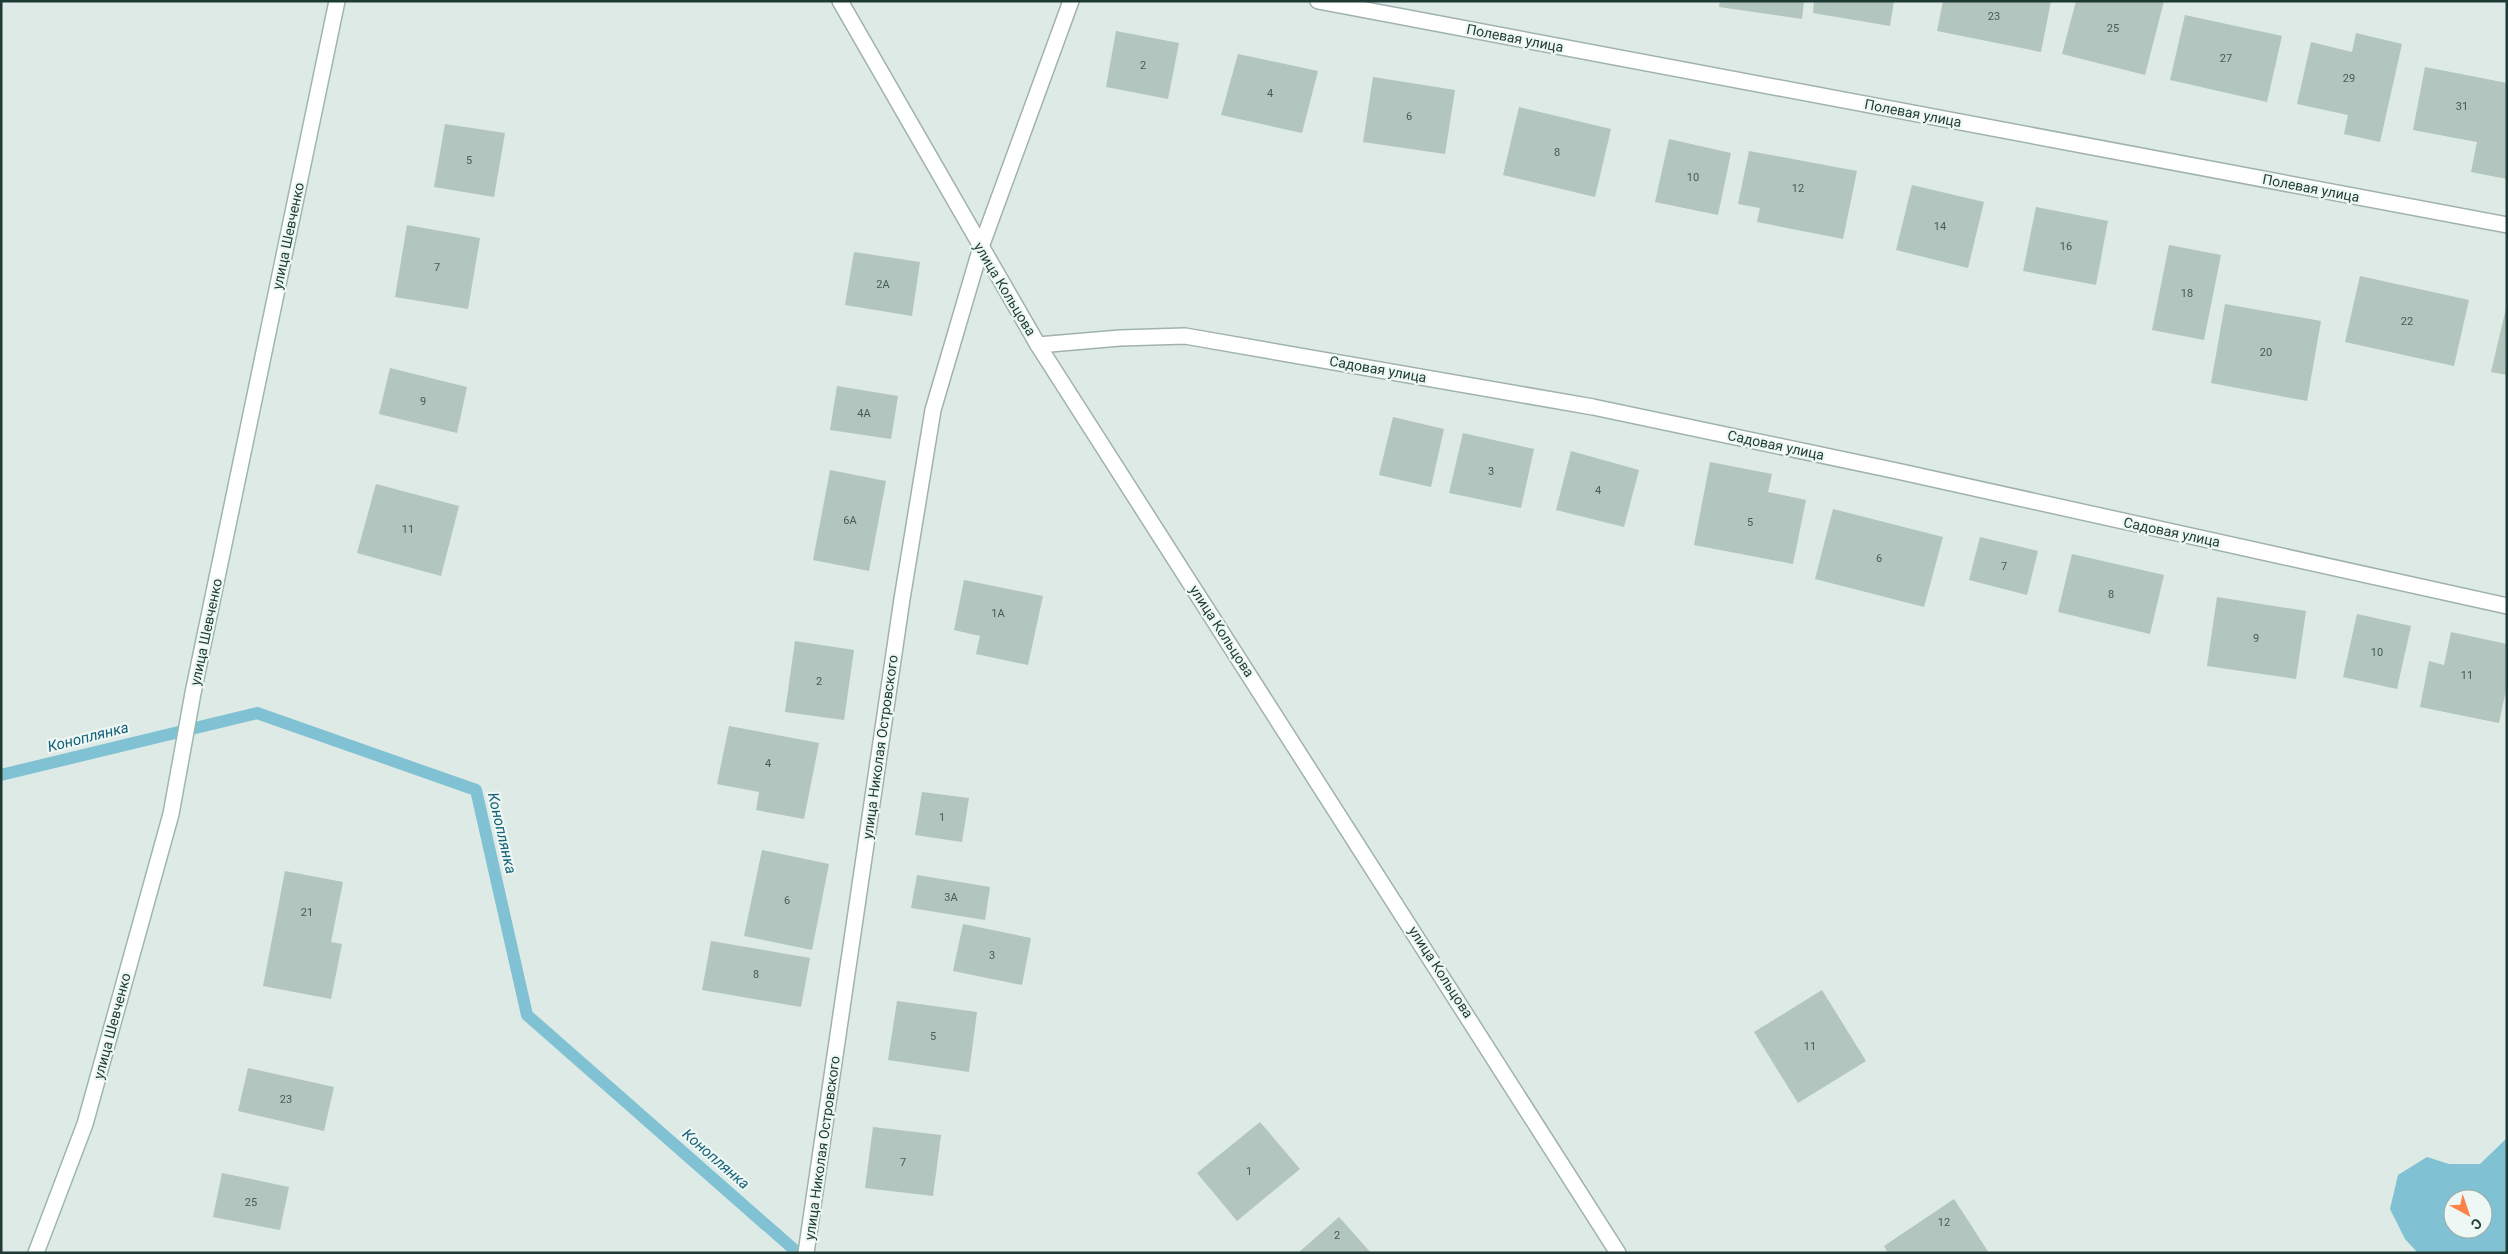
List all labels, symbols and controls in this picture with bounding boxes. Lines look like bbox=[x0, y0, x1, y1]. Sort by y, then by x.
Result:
house number: 23 bbox=[1988, 10, 2000, 23]
street label: Полевая улица bbox=[1465, 21, 1565, 55]
house number: 25 bbox=[2107, 22, 2119, 35]
house number: 27 bbox=[2220, 52, 2232, 65]
house number: 2 bbox=[1140, 59, 1146, 72]
house number: 29 bbox=[2343, 72, 2355, 85]
house number: 4 bbox=[1267, 87, 1273, 100]
street label: Полевая улица bbox=[1863, 96, 1963, 130]
house number: 31 bbox=[2456, 100, 2468, 113]
house number: 6 bbox=[1406, 110, 1412, 123]
house number: 8 bbox=[1554, 146, 1560, 159]
house number: 5 bbox=[466, 154, 472, 167]
house number: 10 bbox=[1687, 171, 1699, 184]
street label: Полевая улица bbox=[2261, 171, 2361, 205]
street label: улица Шевченко bbox=[269, 181, 307, 291]
house number: 12 bbox=[1792, 182, 1804, 195]
house number: 14 bbox=[1934, 220, 1946, 233]
street label: улица Кольцова bbox=[971, 239, 1039, 339]
house number: 16 bbox=[2060, 240, 2072, 253]
house number: 7 bbox=[434, 261, 440, 274]
house number: 2А bbox=[876, 278, 891, 291]
house number: 18 bbox=[2181, 287, 2193, 300]
house number: 22 bbox=[2401, 315, 2413, 328]
house number: 20 bbox=[2260, 346, 2272, 359]
street label: Садовая улица bbox=[1328, 353, 1428, 385]
house number: 9 bbox=[420, 395, 426, 408]
house number: 4А bbox=[857, 407, 872, 420]
street label: Садовая улица bbox=[1726, 427, 1826, 463]
house number: 3 bbox=[1488, 465, 1494, 478]
house number: 4 bbox=[1595, 484, 1601, 497]
house number: 6А bbox=[843, 514, 858, 527]
street label: Садовая улица bbox=[2122, 514, 2222, 550]
house number: 5 bbox=[1747, 516, 1753, 529]
house number: 11 bbox=[402, 523, 414, 536]
house number: 6 bbox=[1876, 552, 1882, 565]
house number: 7 bbox=[2001, 560, 2007, 573]
street label: улица Шевченко bbox=[187, 577, 225, 687]
street label: улица Кольцова bbox=[1186, 582, 1258, 680]
house number: 8 bbox=[2108, 588, 2114, 601]
house number: 1А bbox=[991, 607, 1006, 620]
house number: 9 bbox=[2253, 632, 2259, 645]
house number: 10 bbox=[2371, 646, 2383, 659]
street label: улица Николая Островского bbox=[859, 654, 901, 840]
house number: 11 bbox=[2461, 669, 2473, 682]
house number: 2 bbox=[816, 675, 822, 688]
water label: Коноплянка bbox=[45, 718, 131, 756]
house number: 4 bbox=[765, 757, 771, 770]
water label: Коноплянка bbox=[484, 790, 520, 876]
house number: 1 bbox=[939, 811, 945, 824]
house number: 3А bbox=[944, 891, 959, 904]
house number: 6 bbox=[784, 894, 790, 907]
house number: 21 bbox=[301, 906, 313, 919]
street label: улица Кольцова bbox=[1405, 923, 1477, 1021]
house number: 3 bbox=[989, 949, 995, 962]
house number: 8 bbox=[753, 968, 759, 981]
street label: улица Шевченко bbox=[90, 971, 134, 1081]
house number: 5 bbox=[930, 1030, 936, 1043]
house number: 11 bbox=[1804, 1040, 1816, 1053]
street label: улица Николая Островского bbox=[801, 1055, 843, 1241]
house number: 23 bbox=[280, 1093, 292, 1106]
water label: Коноплянка bbox=[679, 1125, 753, 1193]
house number: 7 bbox=[900, 1156, 906, 1169]
house number: 1 bbox=[1246, 1165, 1252, 1178]
north arrow bbox=[2443, 1189, 2493, 1239]
house number: 25 bbox=[245, 1196, 257, 1209]
text: С bbox=[2468, 1215, 2485, 1233]
house number: 12 bbox=[1938, 1216, 1950, 1229]
house number: 2 bbox=[1334, 1229, 1340, 1242]

